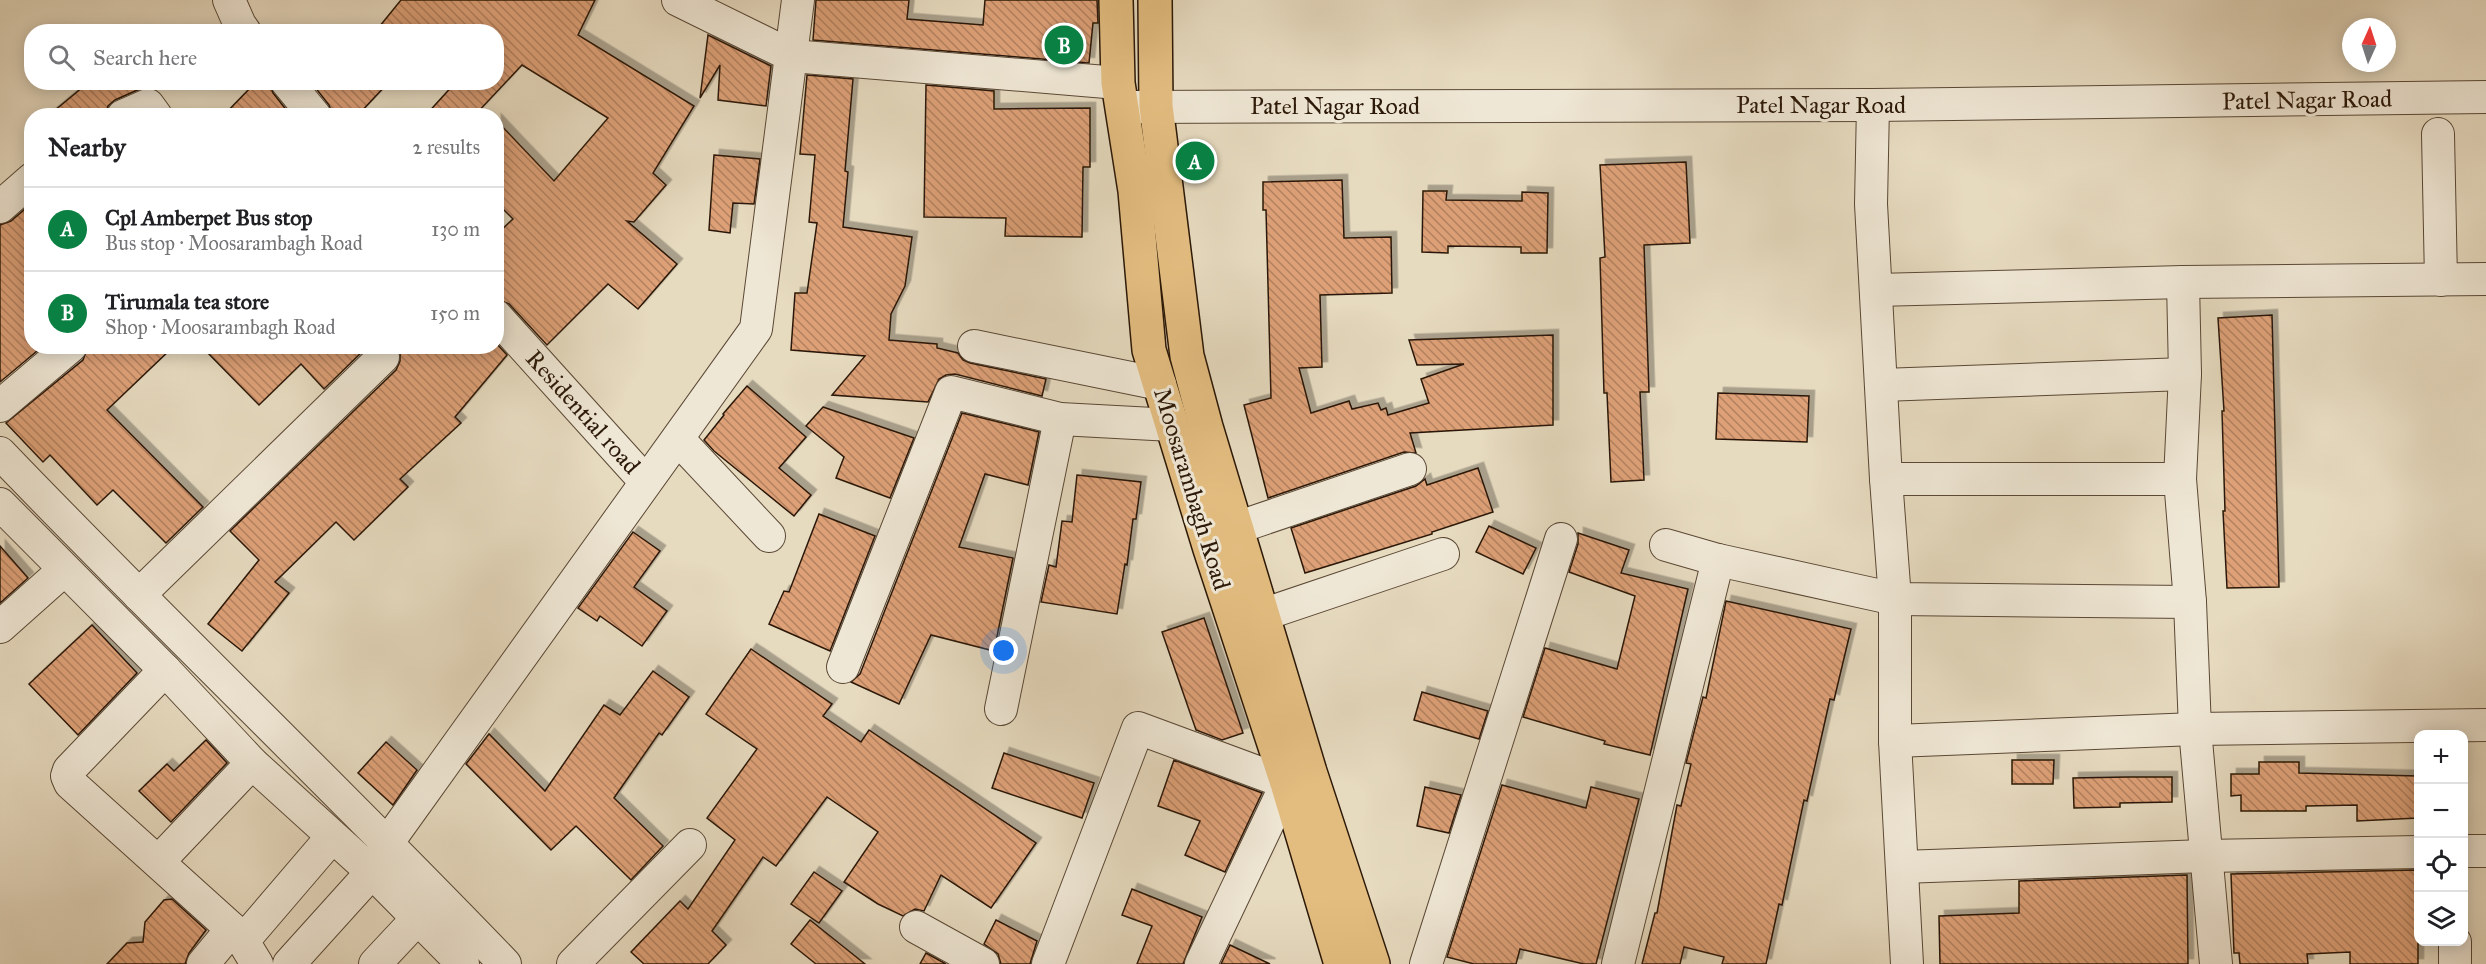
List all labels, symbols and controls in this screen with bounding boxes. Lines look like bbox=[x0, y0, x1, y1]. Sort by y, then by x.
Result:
north arrow bbox=[2342, 18, 2396, 72]
pin: B bbox=[1044, 22, 1084, 68]
search box bbox=[24, 24, 504, 90]
icon: search bbox=[45, 41, 78, 74]
text: Search here bbox=[93, 44, 197, 71]
street label: Patel Nagar Road bbox=[2222, 84, 2392, 116]
street label: Patel Nagar Road bbox=[1736, 90, 1906, 120]
street label: Patel Nagar Road bbox=[1250, 91, 1420, 121]
text: Nearby bbox=[48, 131, 126, 163]
text: 2 results bbox=[412, 135, 480, 159]
pin: A bbox=[1176, 138, 1214, 184]
text: Cpl Amberpet Bus stop bbox=[105, 204, 313, 231]
text: A bbox=[61, 217, 74, 241]
text: 130 m bbox=[431, 217, 480, 241]
text: Bus stop · Moosarambagh Road bbox=[105, 231, 363, 255]
text: Tirumala tea store bbox=[105, 288, 269, 315]
text: B bbox=[61, 301, 74, 325]
text: 150 m bbox=[430, 301, 480, 325]
text: Shop · Moosarambagh Road bbox=[105, 315, 336, 339]
street label: Residential road bbox=[519, 344, 647, 480]
street label: Moosarambagh Road bbox=[1147, 384, 1237, 594]
your location bbox=[989, 636, 1018, 665]
map controls bbox=[2414, 730, 2468, 946]
button: + bbox=[2414, 730, 2468, 784]
button: − bbox=[2414, 784, 2468, 838]
button: locate bbox=[2414, 838, 2468, 892]
button: layers bbox=[2414, 892, 2468, 946]

